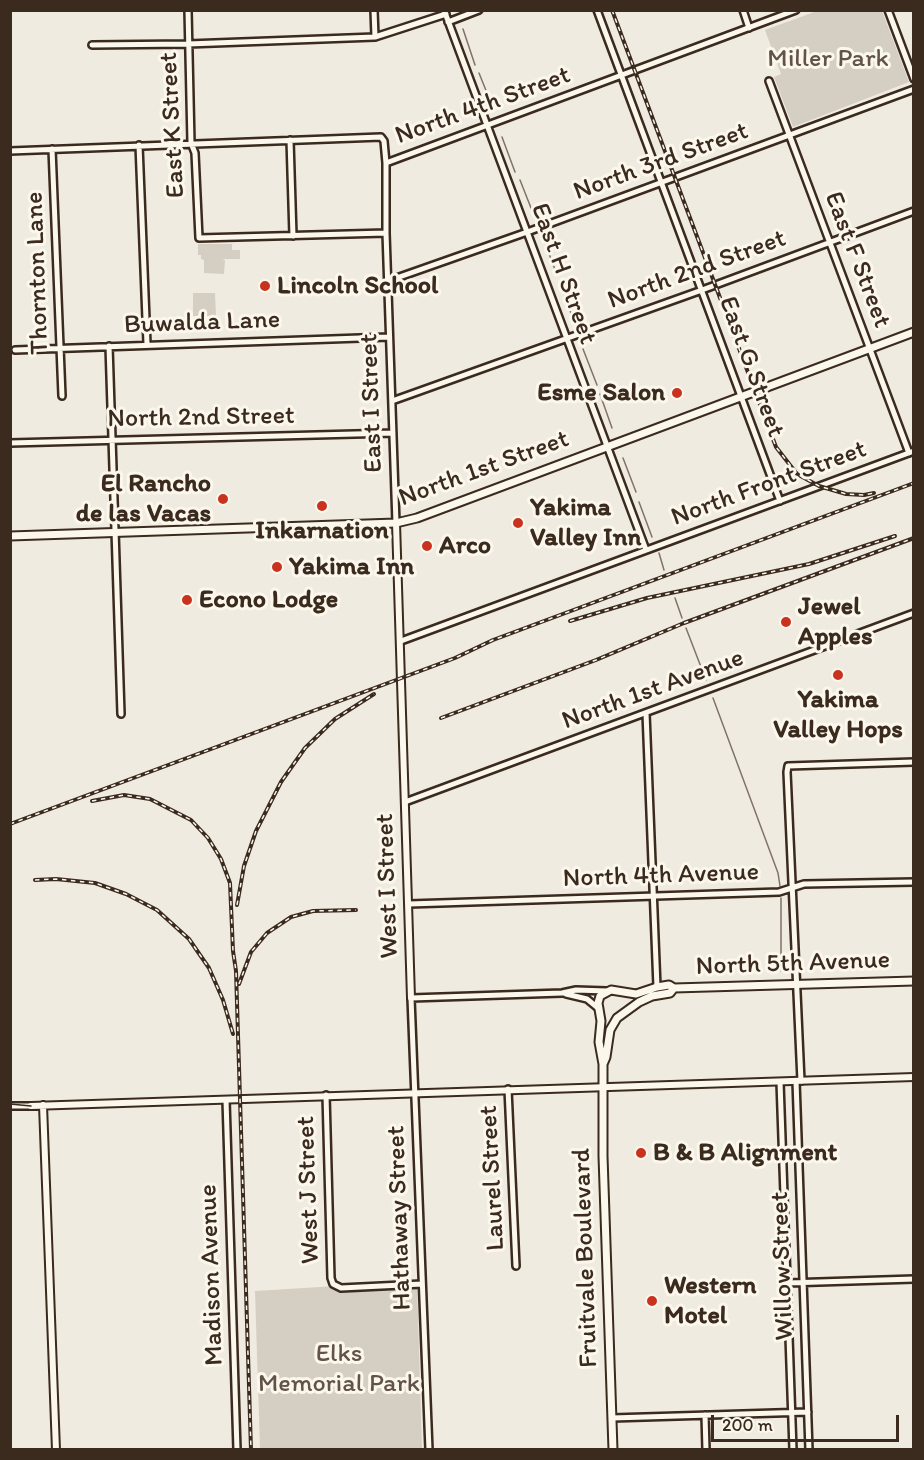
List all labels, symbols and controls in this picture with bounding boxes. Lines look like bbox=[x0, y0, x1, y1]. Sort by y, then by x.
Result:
park label: Miller Park bbox=[767, 43, 889, 75]
street label: East K Street bbox=[154, 51, 192, 199]
street label: North 4th Street bbox=[391, 60, 575, 152]
street label: North 3rd Street bbox=[569, 116, 753, 208]
street label: East F Street bbox=[817, 188, 897, 332]
street label: Thornton Lane bbox=[20, 191, 56, 355]
street label: East H Street bbox=[523, 199, 603, 349]
street label: North 2nd Street bbox=[604, 223, 790, 317]
place label: Lincoln School bbox=[277, 270, 438, 302]
marker: Lincoln School bbox=[258, 279, 272, 293]
street label: East G Street bbox=[711, 292, 791, 442]
street label: Buwalda Lane bbox=[123, 305, 281, 341]
street label: East I Street bbox=[354, 333, 390, 473]
place label: Esme Salon bbox=[537, 377, 665, 409]
marker: Esme Salon bbox=[670, 386, 684, 400]
street label: North 2nd Street bbox=[107, 401, 295, 435]
street label: North 1st Street bbox=[395, 424, 573, 514]
street label: North Front Street bbox=[667, 434, 871, 534]
place label: El Rancho de las Vacas bbox=[76, 468, 211, 530]
marker: El Rancho de las Vacas bbox=[216, 492, 230, 506]
place label: Yakima Valley Inn bbox=[530, 492, 641, 554]
marker: Inkarnation bbox=[315, 499, 329, 513]
place label: Inkarnation bbox=[255, 515, 389, 547]
marker: Yakima Valley Inn bbox=[511, 516, 525, 530]
place label: Arco bbox=[439, 530, 491, 562]
marker: Arco bbox=[420, 539, 434, 553]
place label: Yakima Inn bbox=[289, 551, 414, 583]
marker: Yakima Inn bbox=[270, 560, 284, 574]
place label: Econo Lodge bbox=[199, 584, 338, 616]
place label: Jewel Apples bbox=[798, 591, 873, 652]
marker: Econo Lodge bbox=[180, 593, 194, 607]
marker: Jewel Apples bbox=[779, 615, 793, 629]
street label: North 1st Avenue bbox=[558, 643, 748, 737]
marker: Yakima Valley Hops bbox=[831, 668, 845, 682]
place label: Yakima Valley Hops bbox=[773, 684, 903, 746]
street label: West I Street bbox=[370, 813, 406, 959]
street label: North 4th Avenue bbox=[562, 857, 760, 895]
street label: North 5th Avenue bbox=[695, 945, 891, 983]
street label: Laurel Street bbox=[474, 1104, 512, 1252]
street label: West J Street bbox=[291, 1115, 327, 1265]
street label: Hathaway Street bbox=[381, 1125, 419, 1311]
place label: B & B Alignment bbox=[653, 1137, 837, 1169]
marker: B & B Alignment bbox=[634, 1146, 648, 1160]
street label: Fruitvale Boulevard bbox=[567, 1148, 605, 1368]
street label: Madison Avenue bbox=[193, 1184, 231, 1366]
street label: Willow Street bbox=[765, 1191, 801, 1341]
place label: Western Motel bbox=[664, 1270, 756, 1332]
marker: Western Motel bbox=[645, 1294, 659, 1308]
park label: Elks Memorial Park bbox=[258, 1338, 420, 1400]
scale bar bbox=[714, 1403, 902, 1441]
text: 200 m bbox=[722, 1414, 773, 1436]

